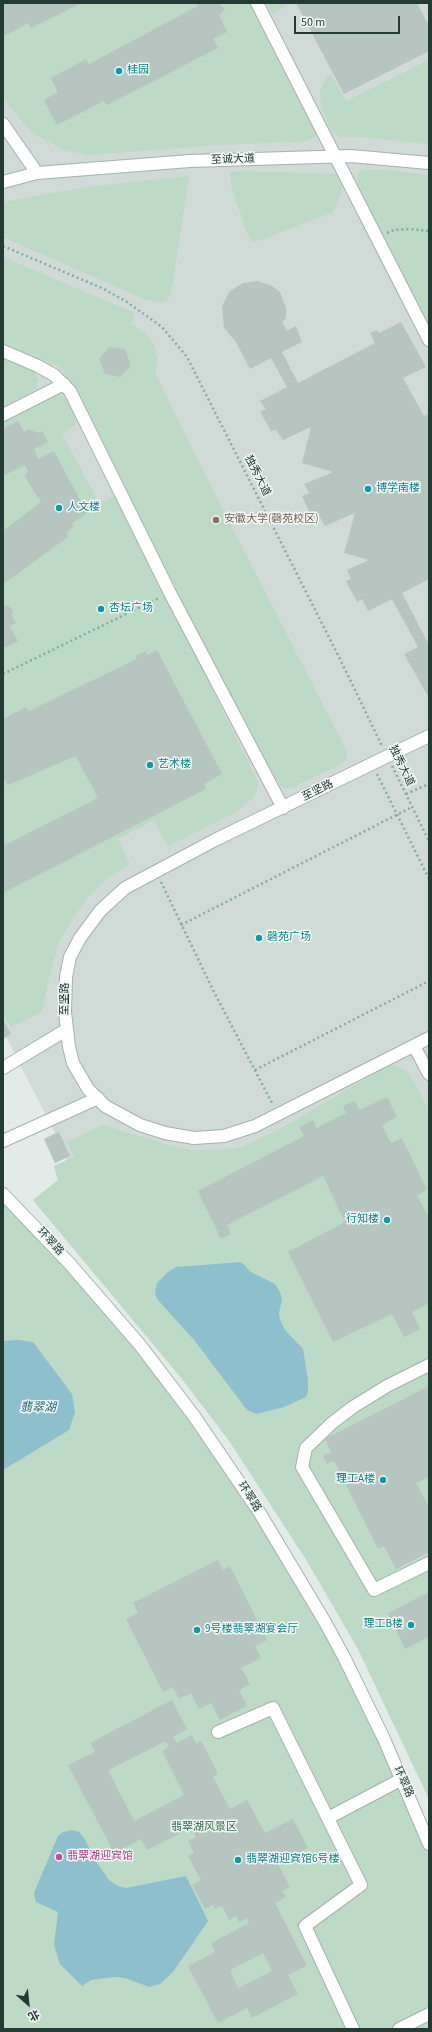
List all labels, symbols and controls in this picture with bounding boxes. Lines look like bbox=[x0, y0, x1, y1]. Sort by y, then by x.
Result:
scale bar bbox=[296, 8, 402, 34]
text: 50 m bbox=[301, 14, 325, 31]
place label: 桂园 bbox=[127, 64, 149, 78]
marker: 桂园 bbox=[114, 66, 124, 76]
street label: 至诚大道 bbox=[211, 153, 255, 167]
street label: 独秀大道 bbox=[241, 453, 273, 499]
place label: 博学南楼 bbox=[376, 482, 420, 496]
marker: 博学南楼 bbox=[363, 484, 373, 494]
place label: 人文楼 bbox=[67, 501, 100, 515]
marker: 人文楼 bbox=[54, 503, 64, 513]
place label: 安徽大学(磬苑校区) bbox=[224, 513, 319, 527]
marker: 安徽大学(磬苑校区) bbox=[211, 515, 221, 525]
place label: 杏坛广场 bbox=[109, 602, 153, 616]
marker: 杏坛广场 bbox=[96, 604, 106, 614]
street label: 独秀大道 bbox=[385, 743, 417, 789]
place label: 艺术楼 bbox=[158, 758, 191, 772]
marker: 艺术楼 bbox=[145, 760, 155, 770]
street label: 至坚路 bbox=[300, 778, 336, 804]
place label: 磬苑广场 bbox=[267, 931, 311, 945]
marker: 磬苑广场 bbox=[254, 933, 264, 943]
street label: 至坚路 bbox=[59, 983, 73, 1015]
place label: 行知楼 bbox=[346, 1213, 379, 1227]
marker: 行知楼 bbox=[382, 1215, 392, 1225]
street label: 环翠路 bbox=[34, 1225, 66, 1259]
water label: 翡翠湖 bbox=[20, 1401, 56, 1415]
place label: 理工A楼 bbox=[336, 1473, 375, 1487]
marker: 理工A楼 bbox=[378, 1475, 388, 1485]
street label: 环翠路 bbox=[234, 1480, 264, 1514]
place label: 理工B楼 bbox=[364, 1618, 403, 1632]
marker: 理工B楼 bbox=[406, 1620, 416, 1630]
place label: 9号楼翡翠湖宴会厅 bbox=[205, 1623, 298, 1637]
marker: 9号楼翡翠湖宴会厅 bbox=[192, 1625, 202, 1635]
street label: 环翠路 bbox=[390, 1764, 416, 1800]
park label: 翡翠湖风景区 bbox=[171, 1821, 237, 1835]
place label: 翡翠湖迎宾馆 bbox=[67, 1850, 133, 1864]
marker: 翡翠湖迎宾馆 bbox=[54, 1852, 64, 1862]
place label: 翡翠湖迎宾馆6号楼 bbox=[246, 1853, 339, 1867]
marker: 翡翠湖迎宾馆6号楼 bbox=[233, 1855, 243, 1865]
north arrow bbox=[8, 1984, 48, 2024]
text: 北 bbox=[25, 2006, 42, 2024]

